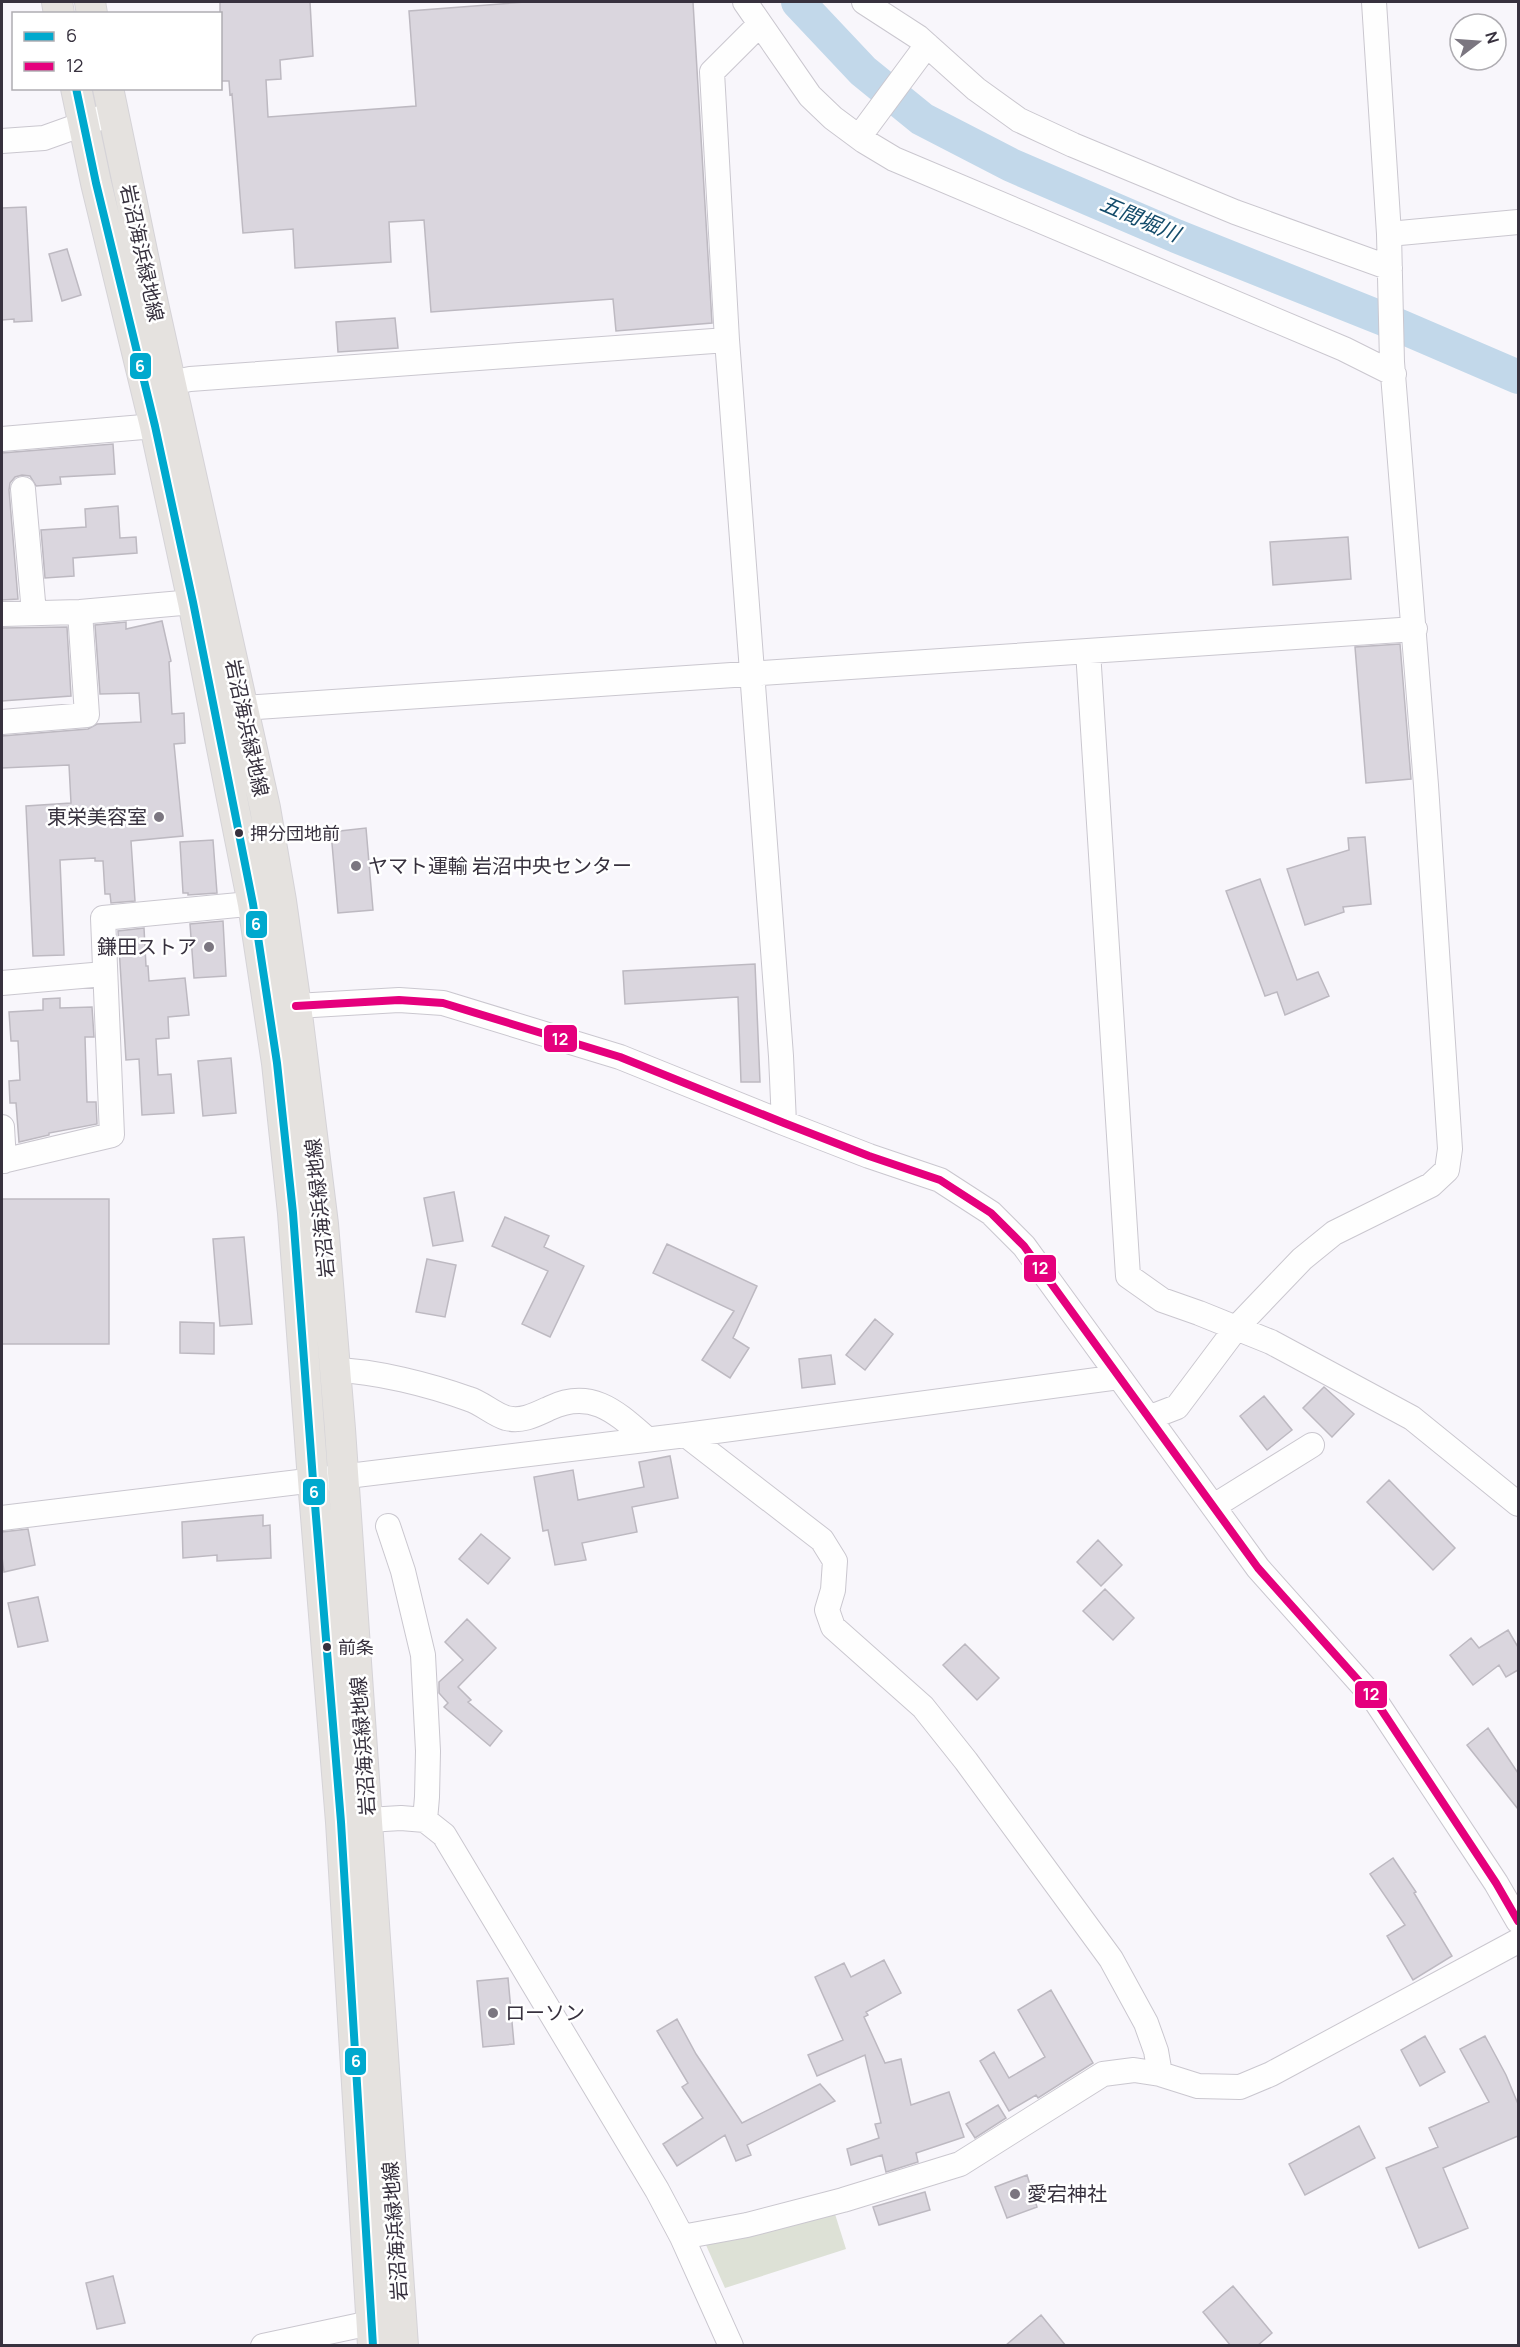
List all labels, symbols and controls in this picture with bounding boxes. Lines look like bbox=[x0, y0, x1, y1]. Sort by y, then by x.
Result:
legend bbox=[12, 12, 222, 90]
north arrow bbox=[1448, 12, 1508, 72]
text: 6 bbox=[66, 23, 77, 47]
text: N bbox=[1480, 29, 1505, 46]
text: 12 bbox=[66, 53, 83, 77]
street label: 岩沼海浜緑地線 bbox=[115, 182, 170, 324]
water label: 五間堀川 bbox=[1096, 189, 1186, 248]
line badge: 6 bbox=[129, 352, 152, 380]
text: 6 bbox=[135, 355, 145, 377]
street label: 岩沼海浜緑地線 bbox=[220, 657, 275, 799]
place label: 東栄美容室 bbox=[47, 803, 147, 830]
marker: 東栄美容室 bbox=[152, 810, 166, 824]
place label: 押分団地前 bbox=[250, 821, 340, 845]
marker: 押分団地前 bbox=[233, 827, 245, 839]
place label: ヤマト運輸 岩沼中央センター bbox=[368, 852, 632, 879]
marker: ヤマト運輸 岩沼中央センター bbox=[349, 859, 363, 873]
line badge: 6 bbox=[245, 910, 268, 939]
text: 6 bbox=[251, 913, 261, 935]
place label: 鎌田ストア bbox=[97, 933, 197, 960]
marker: 鎌田ストア bbox=[202, 940, 216, 954]
line badge: 12 bbox=[543, 1024, 578, 1053]
text: 12 bbox=[552, 1028, 568, 1050]
street label: 岩沼海浜緑地線 bbox=[299, 1137, 340, 1279]
line badge: 12 bbox=[1023, 1254, 1057, 1283]
text: 12 bbox=[1032, 1257, 1048, 1279]
line badge: 6 bbox=[302, 1478, 326, 1506]
text: 6 bbox=[309, 1481, 319, 1503]
place label: 前条 bbox=[338, 1635, 374, 1659]
marker: 前条 bbox=[321, 1641, 333, 1653]
street label: 岩沼海浜緑地線 bbox=[344, 1675, 381, 1817]
line badge: 12 bbox=[1354, 1680, 1388, 1709]
text: 12 bbox=[1363, 1683, 1379, 1705]
place label: ローソン bbox=[505, 1999, 585, 2026]
marker: ローソン bbox=[486, 2006, 500, 2020]
line badge: 6 bbox=[344, 2047, 367, 2076]
text: 6 bbox=[351, 2050, 361, 2072]
street label: 岩沼海浜緑地線 bbox=[376, 2160, 413, 2302]
place label: 愛宕神社 bbox=[1027, 2180, 1107, 2207]
marker: 愛宕神社 bbox=[1008, 2187, 1022, 2201]

